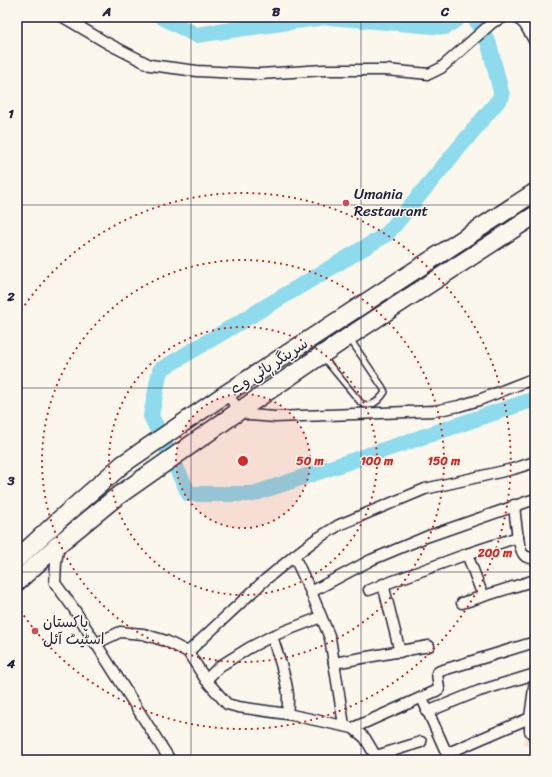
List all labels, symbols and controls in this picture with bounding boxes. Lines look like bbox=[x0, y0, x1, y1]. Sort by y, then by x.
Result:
text: A bbox=[102, 0, 111, 23]
text: B bbox=[272, 0, 281, 23]
text: C bbox=[440, 0, 450, 23]
text: 1 bbox=[8, 102, 14, 125]
place label: Umania Restaurant bbox=[354, 181, 429, 224]
marker: Umania Restaurant bbox=[341, 198, 351, 208]
text: 2 bbox=[6, 285, 15, 308]
street label: سرینگر ہائی وے bbox=[225, 331, 313, 401]
text: 50 m bbox=[296, 450, 324, 472]
text: 100 m bbox=[361, 450, 394, 472]
text: 150 m bbox=[428, 450, 461, 472]
centre of rings bbox=[236, 454, 250, 468]
text: 3 bbox=[6, 469, 15, 492]
text: 200 m bbox=[477, 542, 513, 564]
place label: پاکستان اسٹیٹ آئل bbox=[43, 609, 105, 652]
marker: پاکستان اسٹیٹ آئل bbox=[30, 626, 40, 636]
text: 4 bbox=[6, 652, 16, 675]

